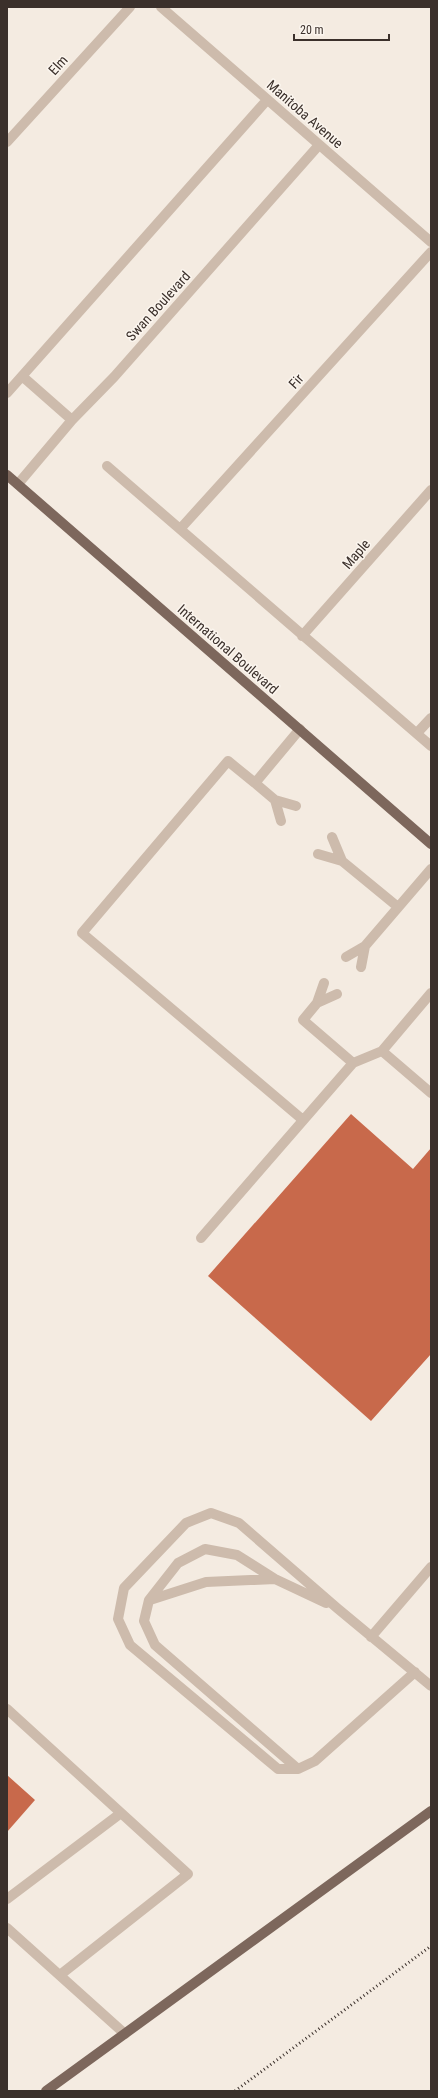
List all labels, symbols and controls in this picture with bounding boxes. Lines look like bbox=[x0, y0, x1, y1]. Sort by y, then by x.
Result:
scale bar bbox=[294, 16, 389, 42]
text: 20 m bbox=[300, 23, 324, 37]
street label: Elm bbox=[45, 52, 71, 78]
street label: Manitoba Avenue bbox=[264, 77, 347, 152]
street label: Swan Boulevard bbox=[123, 268, 193, 344]
street label: Fir bbox=[285, 370, 307, 392]
street label: Maple bbox=[339, 536, 373, 572]
street label: International Boulevard bbox=[175, 601, 281, 697]

